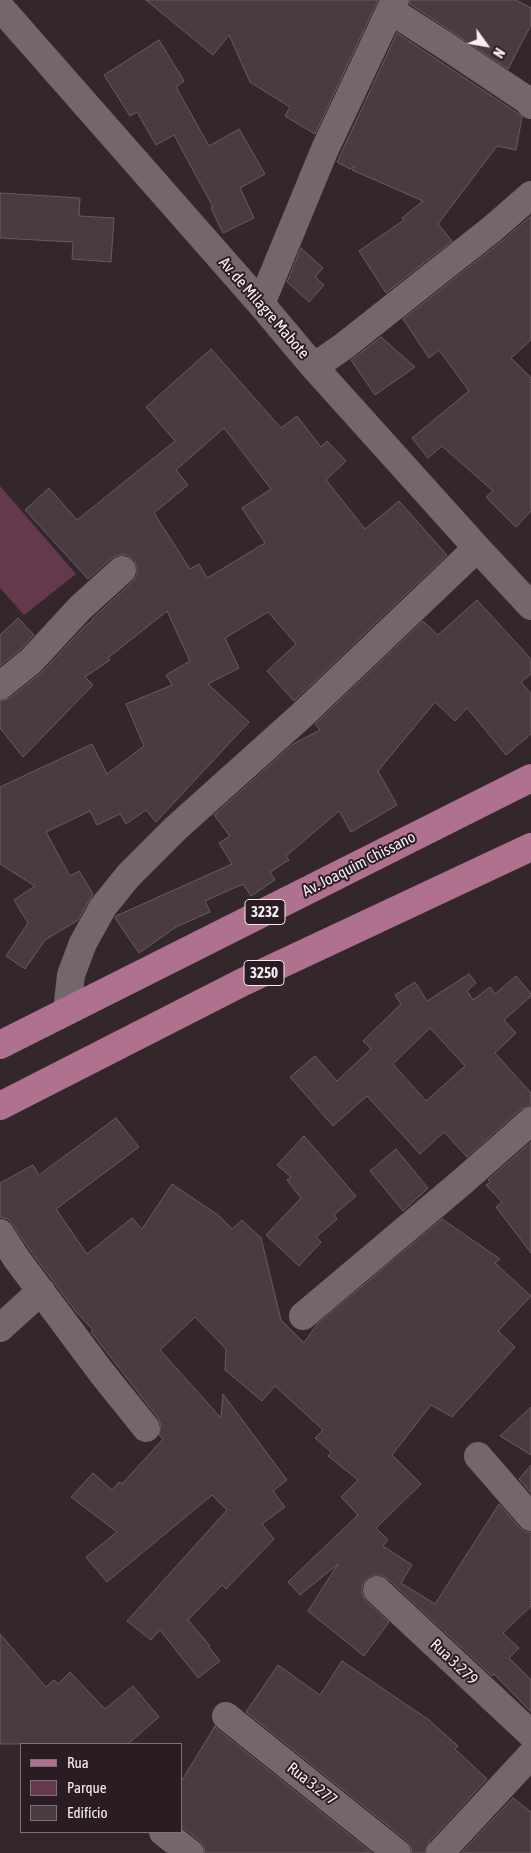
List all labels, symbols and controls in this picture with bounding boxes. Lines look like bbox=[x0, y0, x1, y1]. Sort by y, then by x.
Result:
north arrow bbox=[461, 20, 511, 70]
text: N bbox=[490, 45, 508, 61]
street label: Av. de Milagre Mabote bbox=[215, 253, 313, 363]
street label: Av. Joaquim Chissano bbox=[299, 827, 419, 901]
road number: 3232 bbox=[245, 900, 285, 924]
road number: 3250 bbox=[244, 960, 284, 986]
street label: Rua 3.279 bbox=[426, 1635, 482, 1689]
legend bbox=[20, 1743, 182, 1833]
text: Rua bbox=[67, 1754, 89, 1771]
street label: Rua 3.277 bbox=[283, 1758, 341, 1810]
text: Parque bbox=[67, 1779, 107, 1796]
text: Edifício bbox=[67, 1804, 108, 1821]

